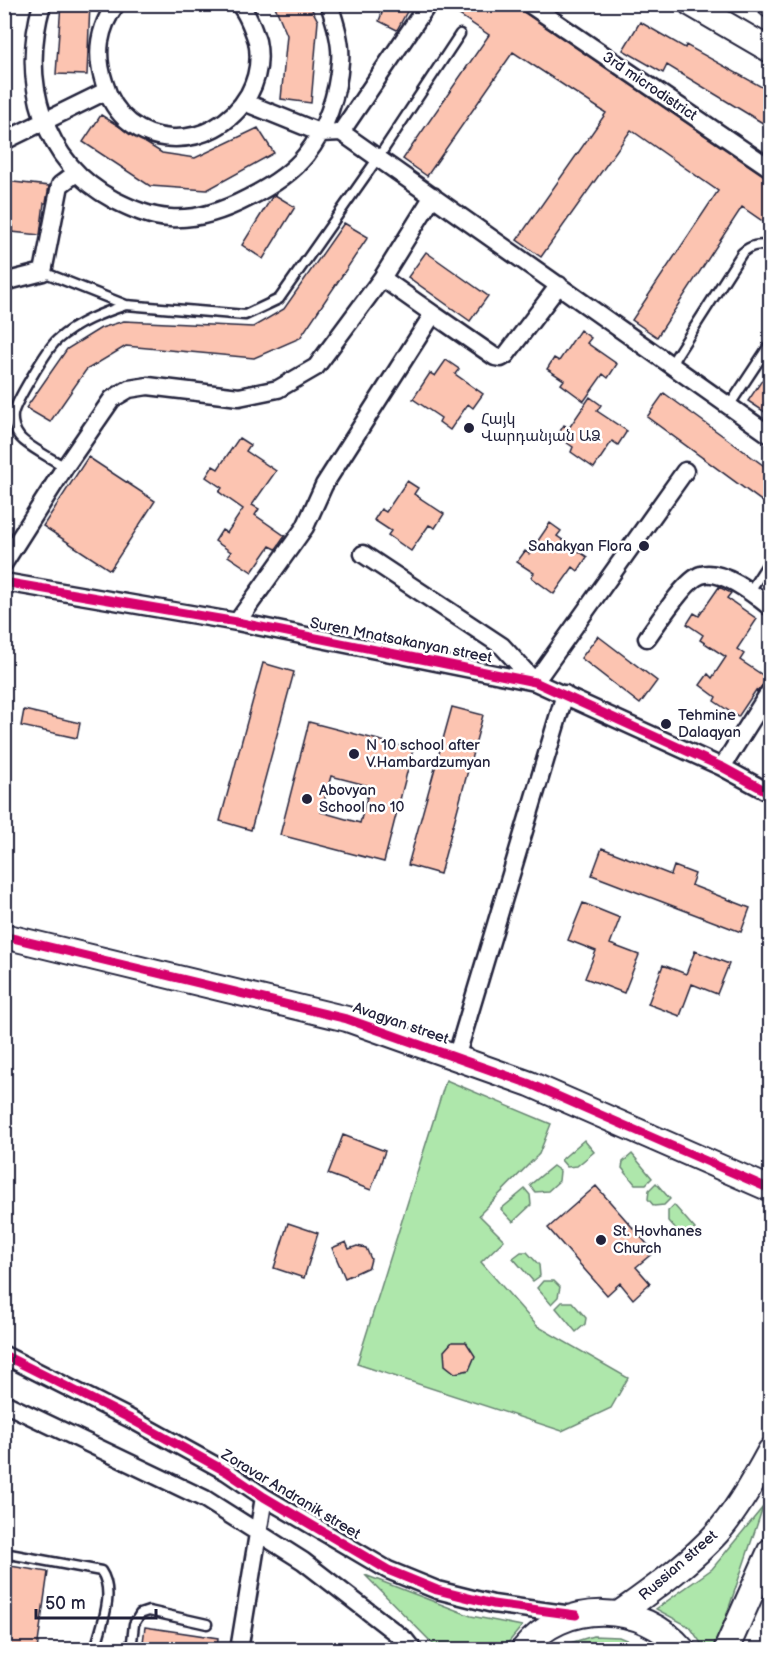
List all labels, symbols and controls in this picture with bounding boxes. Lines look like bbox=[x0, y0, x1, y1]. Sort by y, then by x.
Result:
street label: 3rd microdistrict bbox=[599, 48, 701, 125]
place label: Հայկ Վարդանյան ԱՁ bbox=[481, 410, 601, 446]
marker: Հայկ Վարդանյան ԱՁ bbox=[462, 421, 476, 435]
place label: Sahakyan Flora bbox=[528, 537, 632, 556]
marker: Sahakyan Flora bbox=[637, 539, 651, 553]
street label: Suren Mnatsakanyan street bbox=[308, 613, 494, 668]
place label: Tehmine Dalaqyan bbox=[678, 706, 741, 742]
marker: Tehmine Dalaqyan bbox=[659, 717, 673, 731]
place label: N 10 school after V.Hambardzumyan bbox=[366, 736, 490, 772]
marker: N 10 school after V.Hambardzumyan bbox=[347, 747, 361, 761]
place label: Abovyan School no 10 bbox=[319, 781, 405, 817]
marker: Abovyan School no 10 bbox=[300, 792, 314, 806]
street label: Avagyan street bbox=[351, 998, 452, 1049]
place label: St. Hovhanes Church bbox=[613, 1222, 702, 1258]
marker: St. Hovhanes Church bbox=[594, 1233, 608, 1247]
street label: Zoravar Andranik street bbox=[217, 1445, 364, 1544]
street label: Russian street bbox=[635, 1526, 722, 1605]
scale bar bbox=[36, 1582, 156, 1620]
text: 50 m bbox=[45, 1593, 86, 1614]

